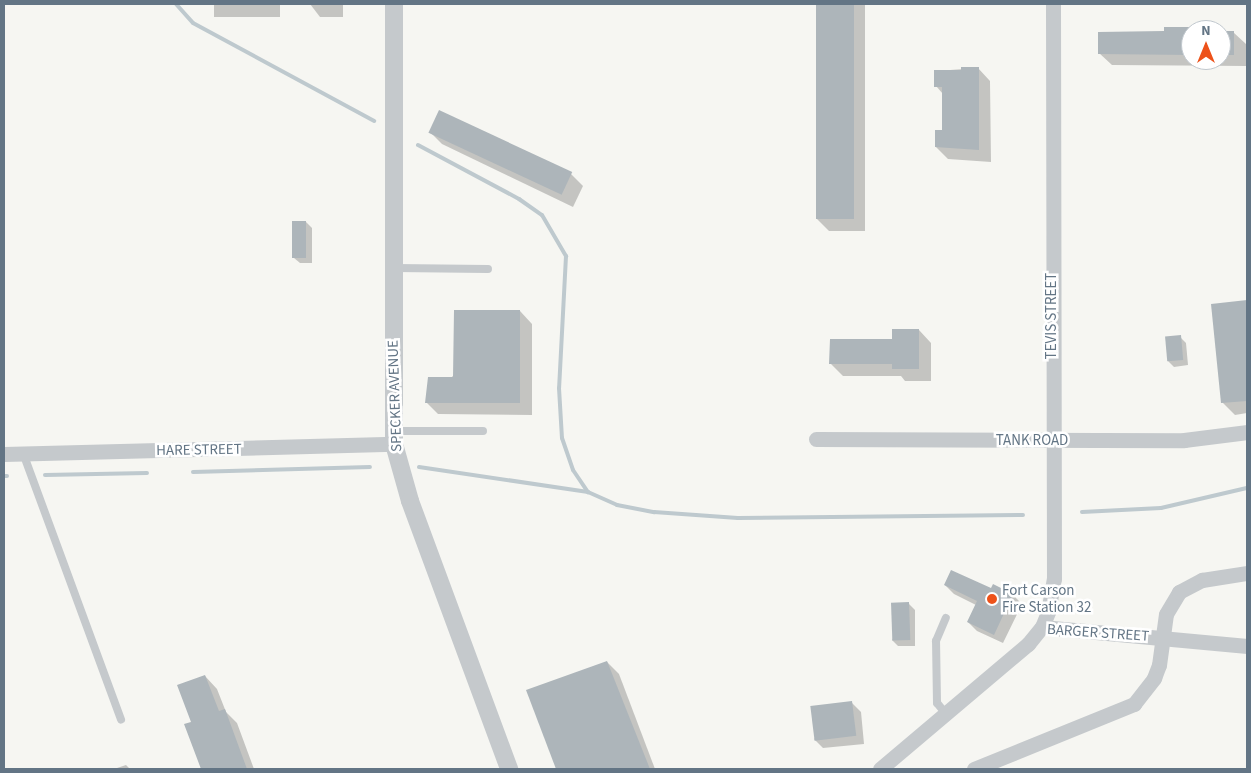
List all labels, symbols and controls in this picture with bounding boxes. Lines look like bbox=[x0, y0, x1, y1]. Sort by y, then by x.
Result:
north arrow bbox=[1181, 20, 1231, 70]
text: N bbox=[1201, 21, 1211, 41]
street label: TEVIS STREET bbox=[1043, 273, 1061, 359]
street label: SPECKER AVENUE bbox=[384, 340, 406, 452]
street label: TANK ROAD bbox=[996, 432, 1068, 450]
street label: HARE STREET bbox=[156, 440, 242, 460]
place label: Fort Carson Fire Station 32 bbox=[1002, 581, 1091, 616]
marker: Fort Carson Fire Station 32 bbox=[986, 593, 998, 605]
street label: BARGER STREET bbox=[1046, 620, 1150, 646]

